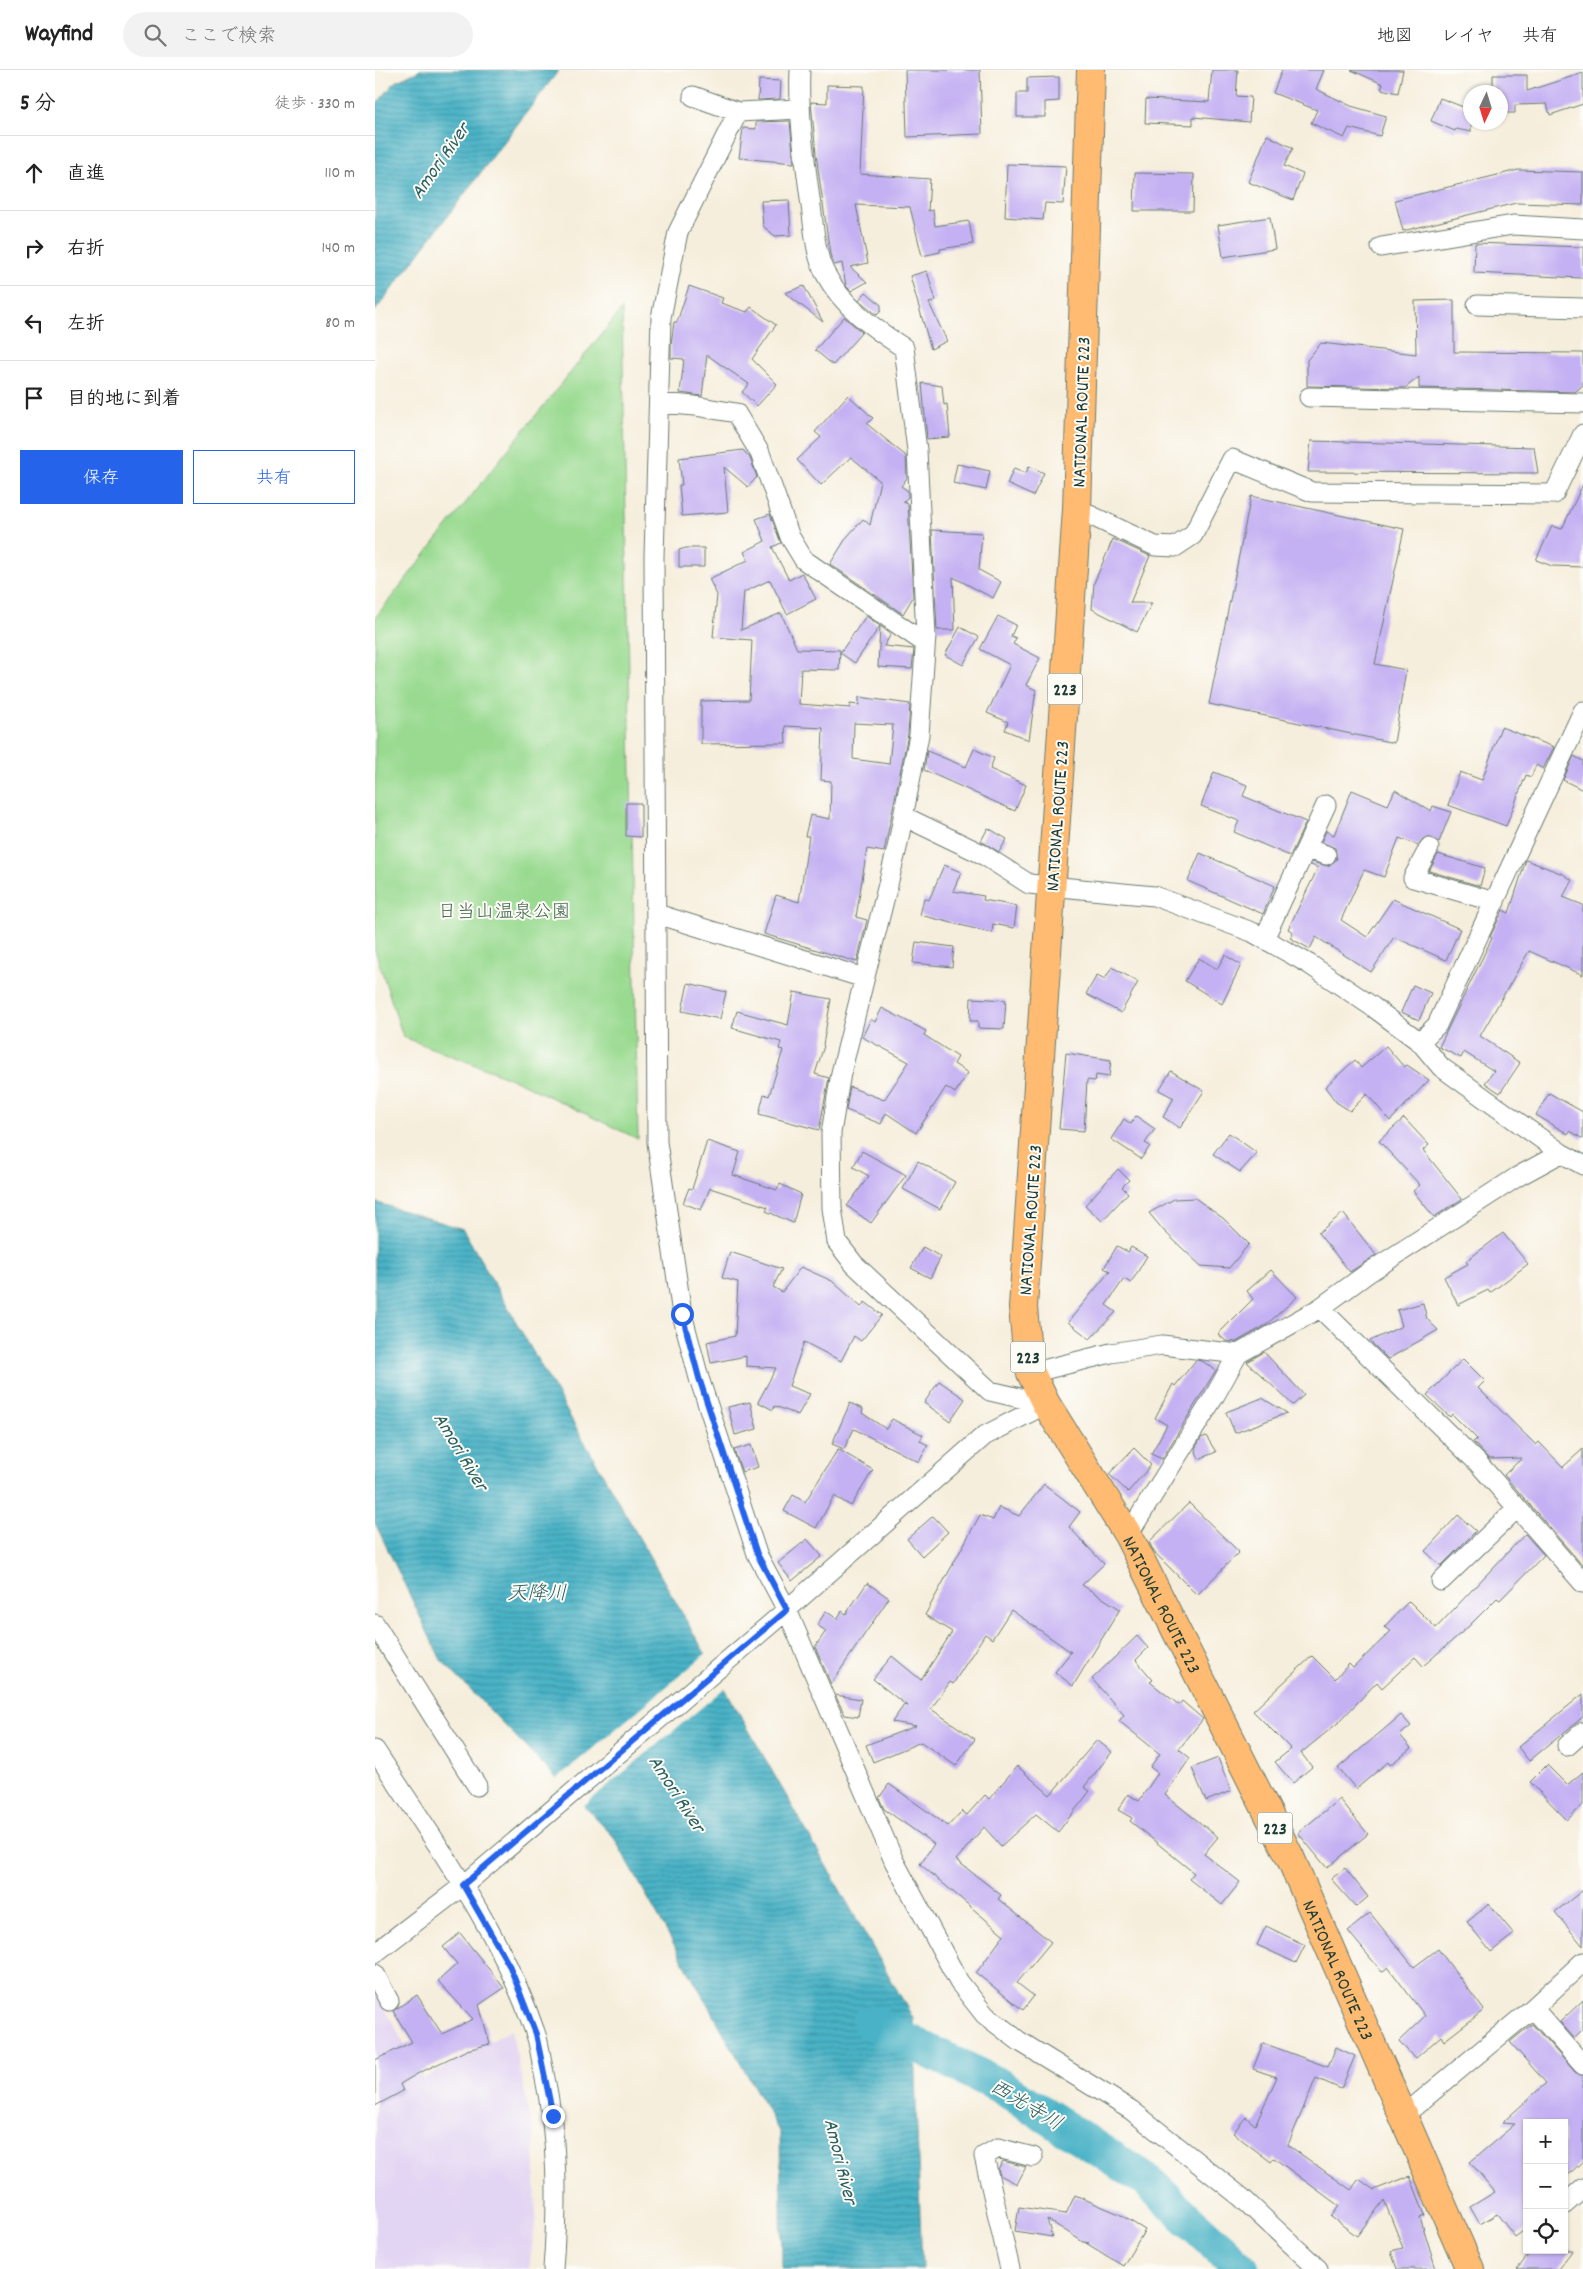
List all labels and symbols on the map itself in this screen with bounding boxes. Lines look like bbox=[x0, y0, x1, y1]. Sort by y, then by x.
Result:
north arrow bbox=[1463, 85, 1508, 130]
water label: Amori River bbox=[405, 116, 479, 205]
street label: NATIONAL ROUTE 223 bbox=[1067, 336, 1100, 488]
road number: 223 bbox=[1047, 674, 1083, 704]
street label: NATIONAL ROUTE 223 bbox=[1041, 740, 1078, 892]
park label: 日当山温泉公園 bbox=[437, 900, 571, 927]
street label: NATIONAL ROUTE 223 bbox=[1014, 1144, 1051, 1296]
route start bbox=[671, 1303, 694, 1326]
road number: 223 bbox=[1011, 1342, 1045, 1372]
water label: Amori River bbox=[425, 1408, 495, 1499]
street label: NATIONAL ROUTE 223 bbox=[1114, 1532, 1206, 1679]
water label: 天降川 bbox=[507, 1581, 567, 1609]
water label: Amori River bbox=[640, 1750, 712, 1841]
road number: 223 bbox=[1257, 1812, 1293, 1844]
street label: NATIONAL ROUTE 223 bbox=[1293, 1896, 1379, 2046]
water label: 西光寺川 bbox=[984, 2074, 1067, 2139]
route end bbox=[542, 2105, 565, 2128]
water label: Amori River bbox=[815, 2116, 864, 2210]

